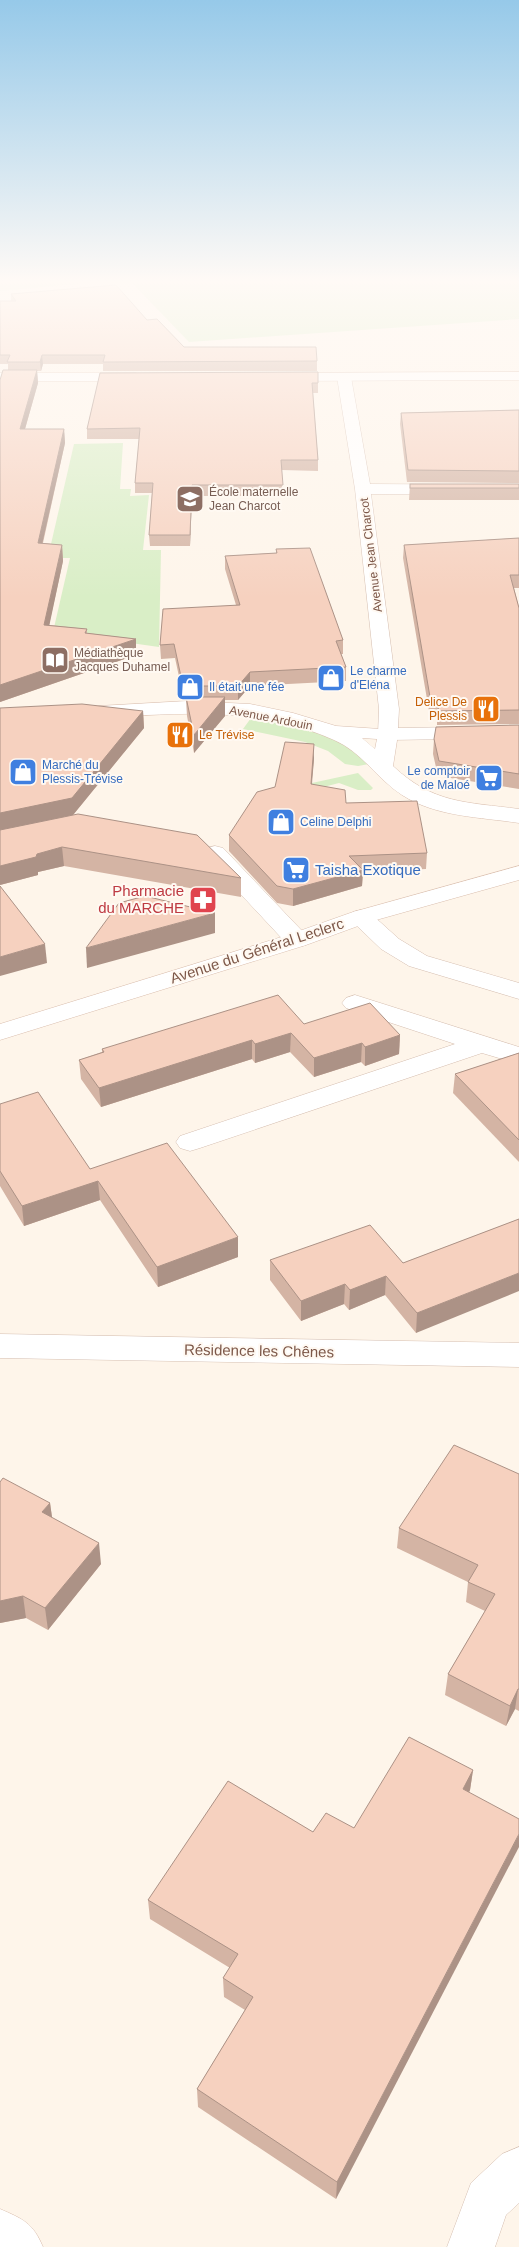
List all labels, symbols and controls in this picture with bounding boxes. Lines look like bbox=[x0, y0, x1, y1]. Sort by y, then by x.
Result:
school or university icon: École maternelle Jean Charcot bbox=[175, 484, 205, 514]
place label: École maternelle Jean Charcot bbox=[209, 484, 299, 513]
street label: Avenue Jean Charcot bbox=[357, 496, 385, 613]
library icon: Médiathèque Jacques Duhamel bbox=[40, 645, 70, 675]
place label: Médiathèque Jacques Duhamel bbox=[74, 646, 170, 674]
shop icon: Le charme d'Eléna bbox=[316, 663, 346, 693]
place label: Le charme d'Eléna bbox=[350, 664, 407, 692]
shop icon: Il était une fée bbox=[175, 672, 205, 702]
place label: Il était une fée bbox=[209, 680, 285, 694]
restaurant icon: Delice De Plessis bbox=[471, 694, 501, 724]
place label: Delice De Plessis bbox=[415, 695, 467, 723]
street label: Avenue Ardouin bbox=[228, 703, 314, 733]
restaurant icon: Le Trévise bbox=[165, 720, 195, 750]
place label: Le Trévise bbox=[199, 728, 255, 742]
shop icon: Marché du Plessis-Trévise bbox=[8, 757, 38, 787]
place label: Marché du Plessis-Trévise bbox=[42, 758, 123, 786]
supermarket icon: Le comptoir de Maloé bbox=[474, 763, 504, 793]
place label: Le comptoir de Maloé bbox=[407, 764, 470, 792]
shop icon: Celine Delphi bbox=[266, 807, 296, 837]
place label: Celine Delphi bbox=[300, 815, 371, 829]
supermarket icon: Taisha Exotique bbox=[281, 855, 311, 885]
place label: Taisha Exotique bbox=[315, 861, 421, 878]
place label: Pharmacie du MARCHE bbox=[98, 882, 184, 916]
pharmacy icon: Pharmacie du MARCHE bbox=[188, 885, 218, 915]
street label: Avenue du Général Leclerc bbox=[168, 914, 346, 987]
street label: Résidence les Chênes bbox=[184, 1341, 334, 1360]

